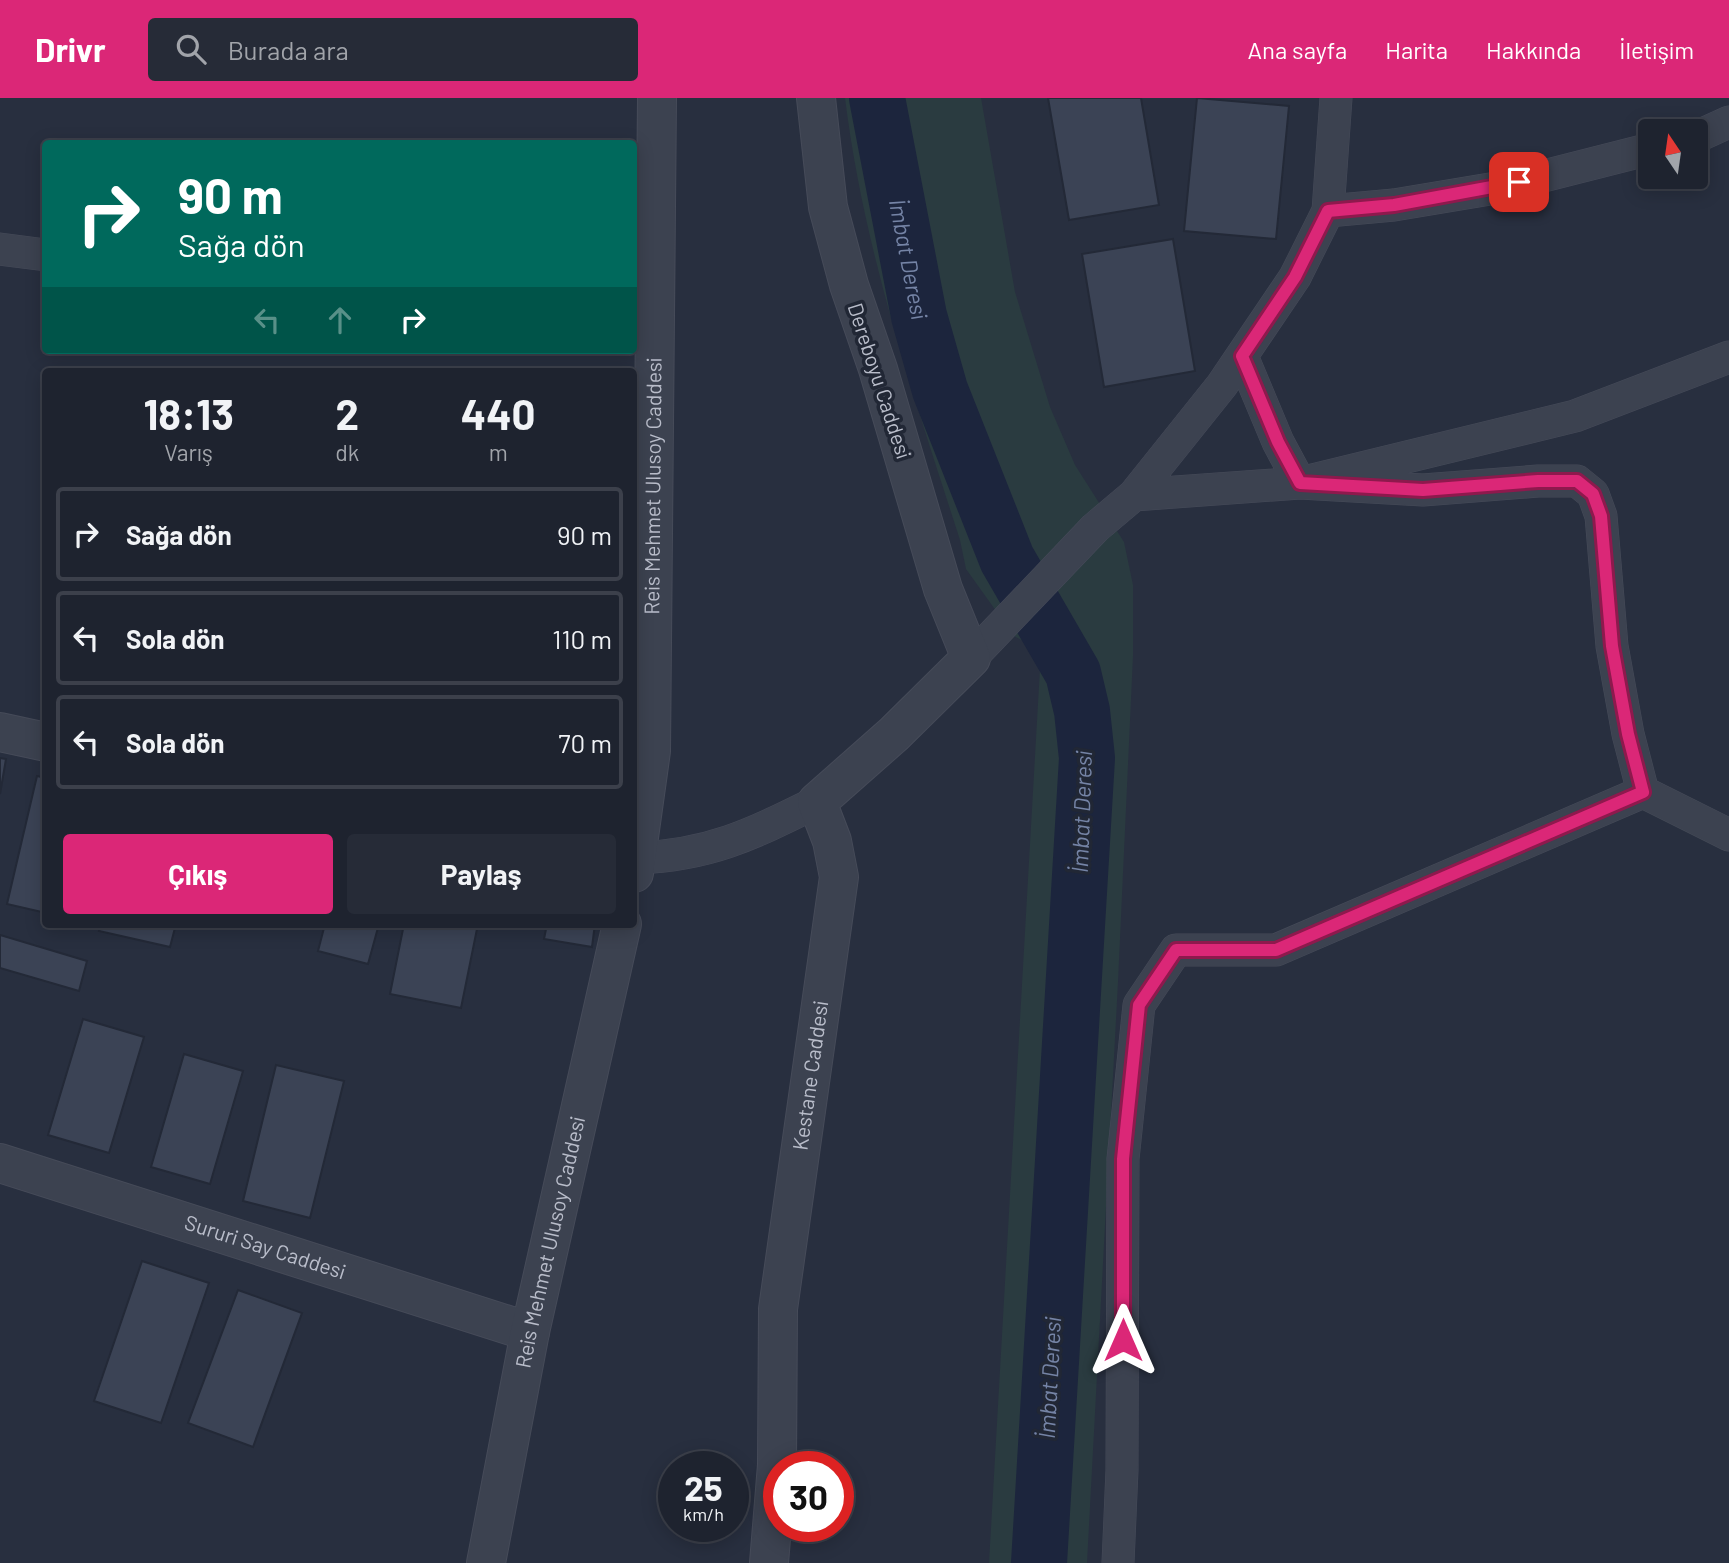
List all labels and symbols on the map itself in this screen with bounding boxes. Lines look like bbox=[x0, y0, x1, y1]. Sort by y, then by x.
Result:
north arrow bbox=[1638, 119, 1708, 189]
pin bbox=[1489, 152, 1549, 212]
water label: İmbat Deresi bbox=[884, 196, 935, 324]
street label: Dereboyu Caddesi bbox=[843, 300, 917, 462]
street label: Reis Mehmet Ulusoy Caddesi bbox=[638, 358, 666, 615]
water label: İmbat Deresi bbox=[1065, 749, 1097, 873]
street label: Kestane Caddesi bbox=[787, 999, 832, 1152]
street label: Reis Mehmet Ulusoy Caddesi bbox=[509, 1114, 589, 1370]
street label: Sururi Say Caddesi bbox=[182, 1209, 349, 1283]
position arrow bbox=[1086, 1303, 1160, 1377]
water label: İmbat Deresi bbox=[1032, 1315, 1066, 1440]
speed limit sign: 30 bbox=[763, 1451, 854, 1542]

